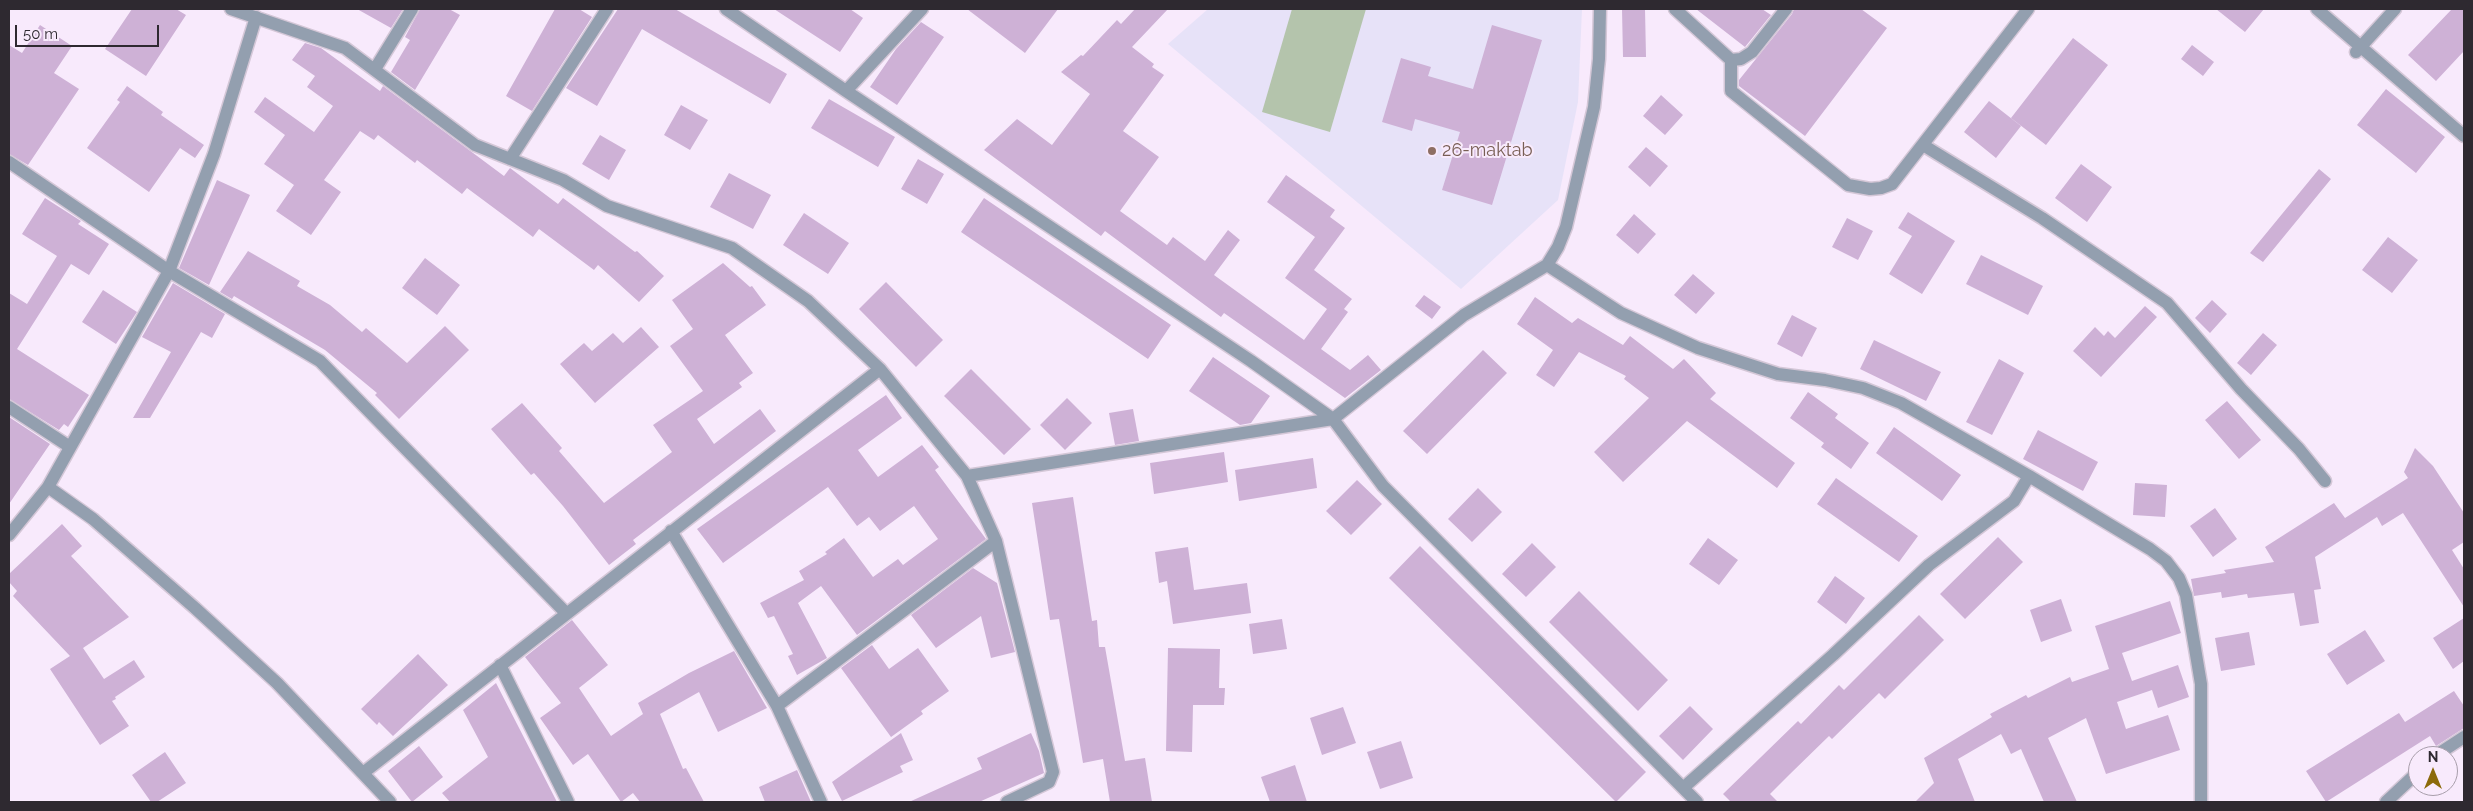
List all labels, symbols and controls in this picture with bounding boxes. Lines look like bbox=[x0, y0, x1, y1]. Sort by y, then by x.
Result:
scale bar bbox=[18, 15, 161, 47]
text: 50 m bbox=[23, 25, 58, 43]
place label: 26-maktab bbox=[1442, 140, 1533, 162]
marker: 26-maktab bbox=[1426, 145, 1438, 157]
north arrow bbox=[2408, 746, 2458, 796]
text: N bbox=[2428, 749, 2438, 765]

